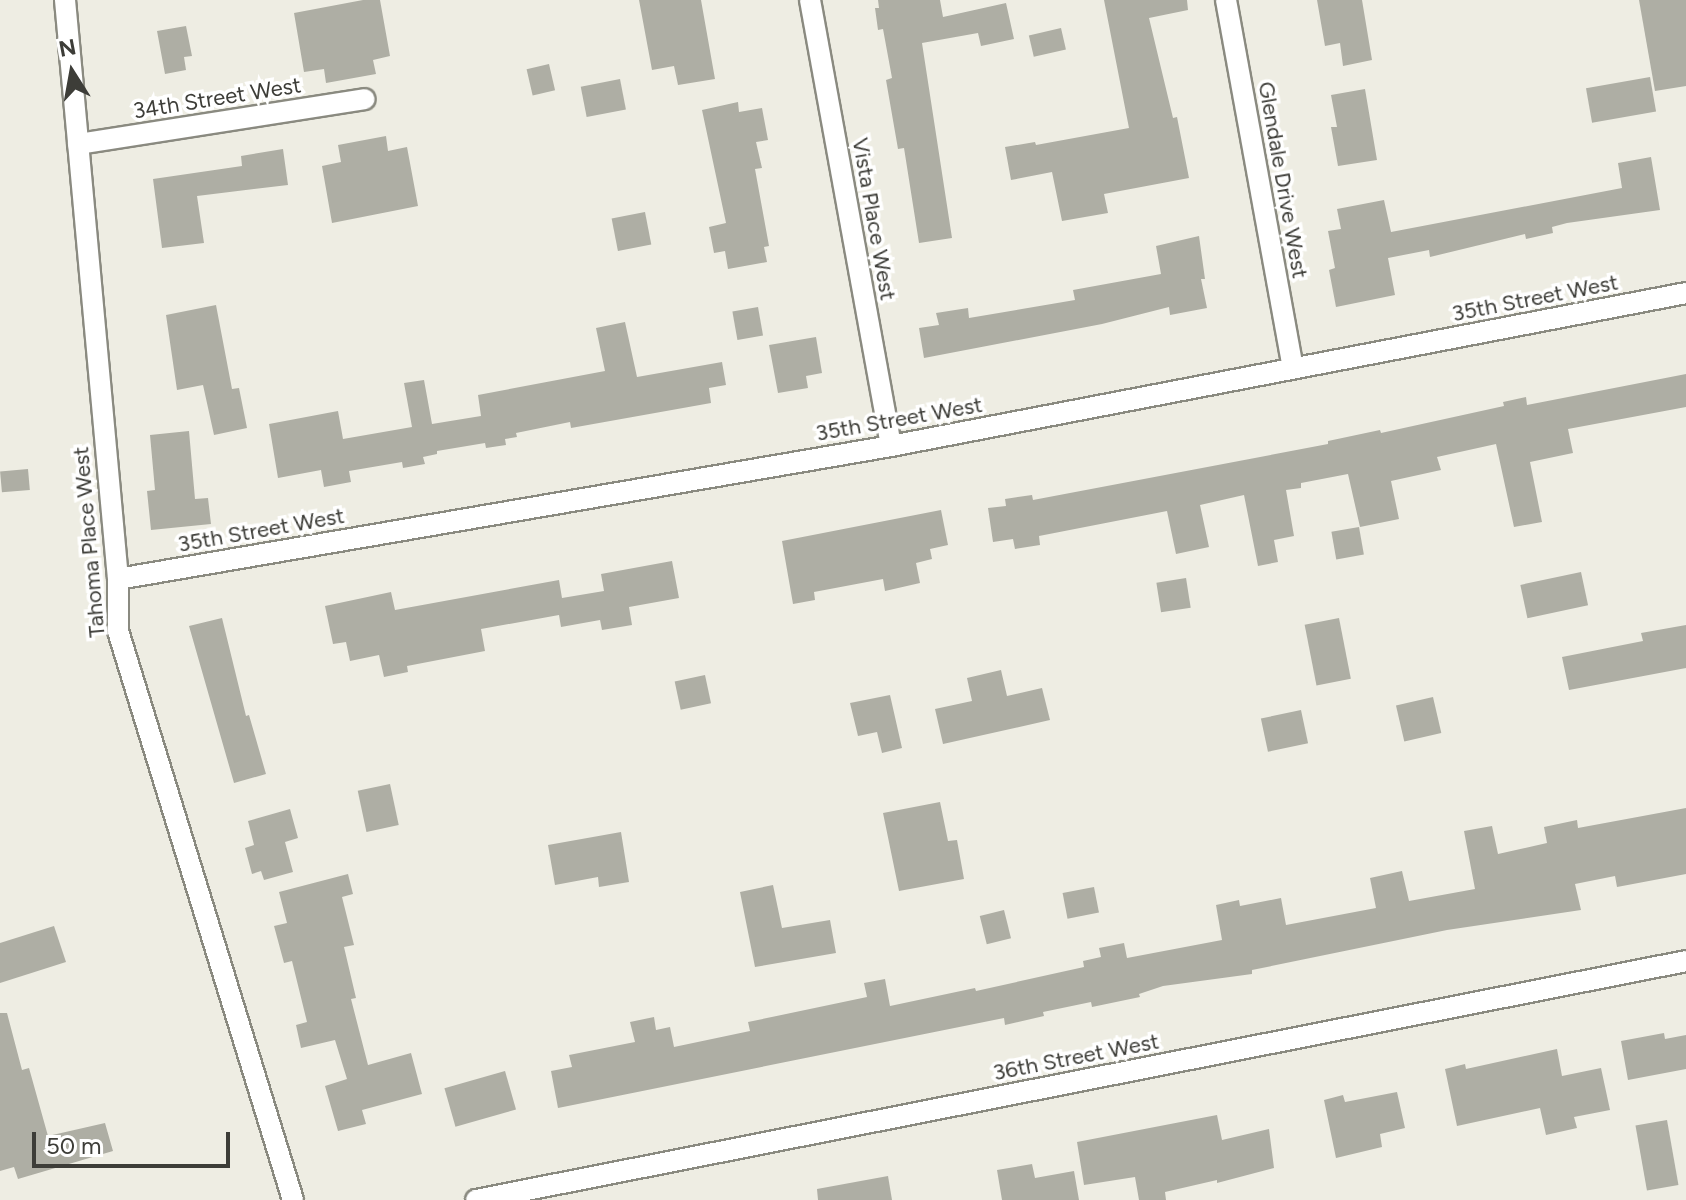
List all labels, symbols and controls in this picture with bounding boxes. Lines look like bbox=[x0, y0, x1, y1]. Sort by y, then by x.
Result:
north arrow bbox=[32, 32, 112, 112]
text: N bbox=[56, 33, 78, 63]
street label: 34th Street West bbox=[131, 72, 303, 124]
street label: Glendale Drive West bbox=[1253, 80, 1313, 280]
street label: Vista Place West bbox=[847, 136, 901, 302]
street label: 35th Street West bbox=[1450, 269, 1620, 327]
street label: 35th Street West bbox=[814, 391, 984, 447]
street label: Tahoma Place West bbox=[68, 446, 110, 638]
street label: 35th Street West bbox=[176, 502, 346, 558]
street label: 36th Street West bbox=[991, 1028, 1161, 1086]
scale bar bbox=[36, 1116, 234, 1166]
text: 50 m bbox=[46, 1131, 102, 1160]

